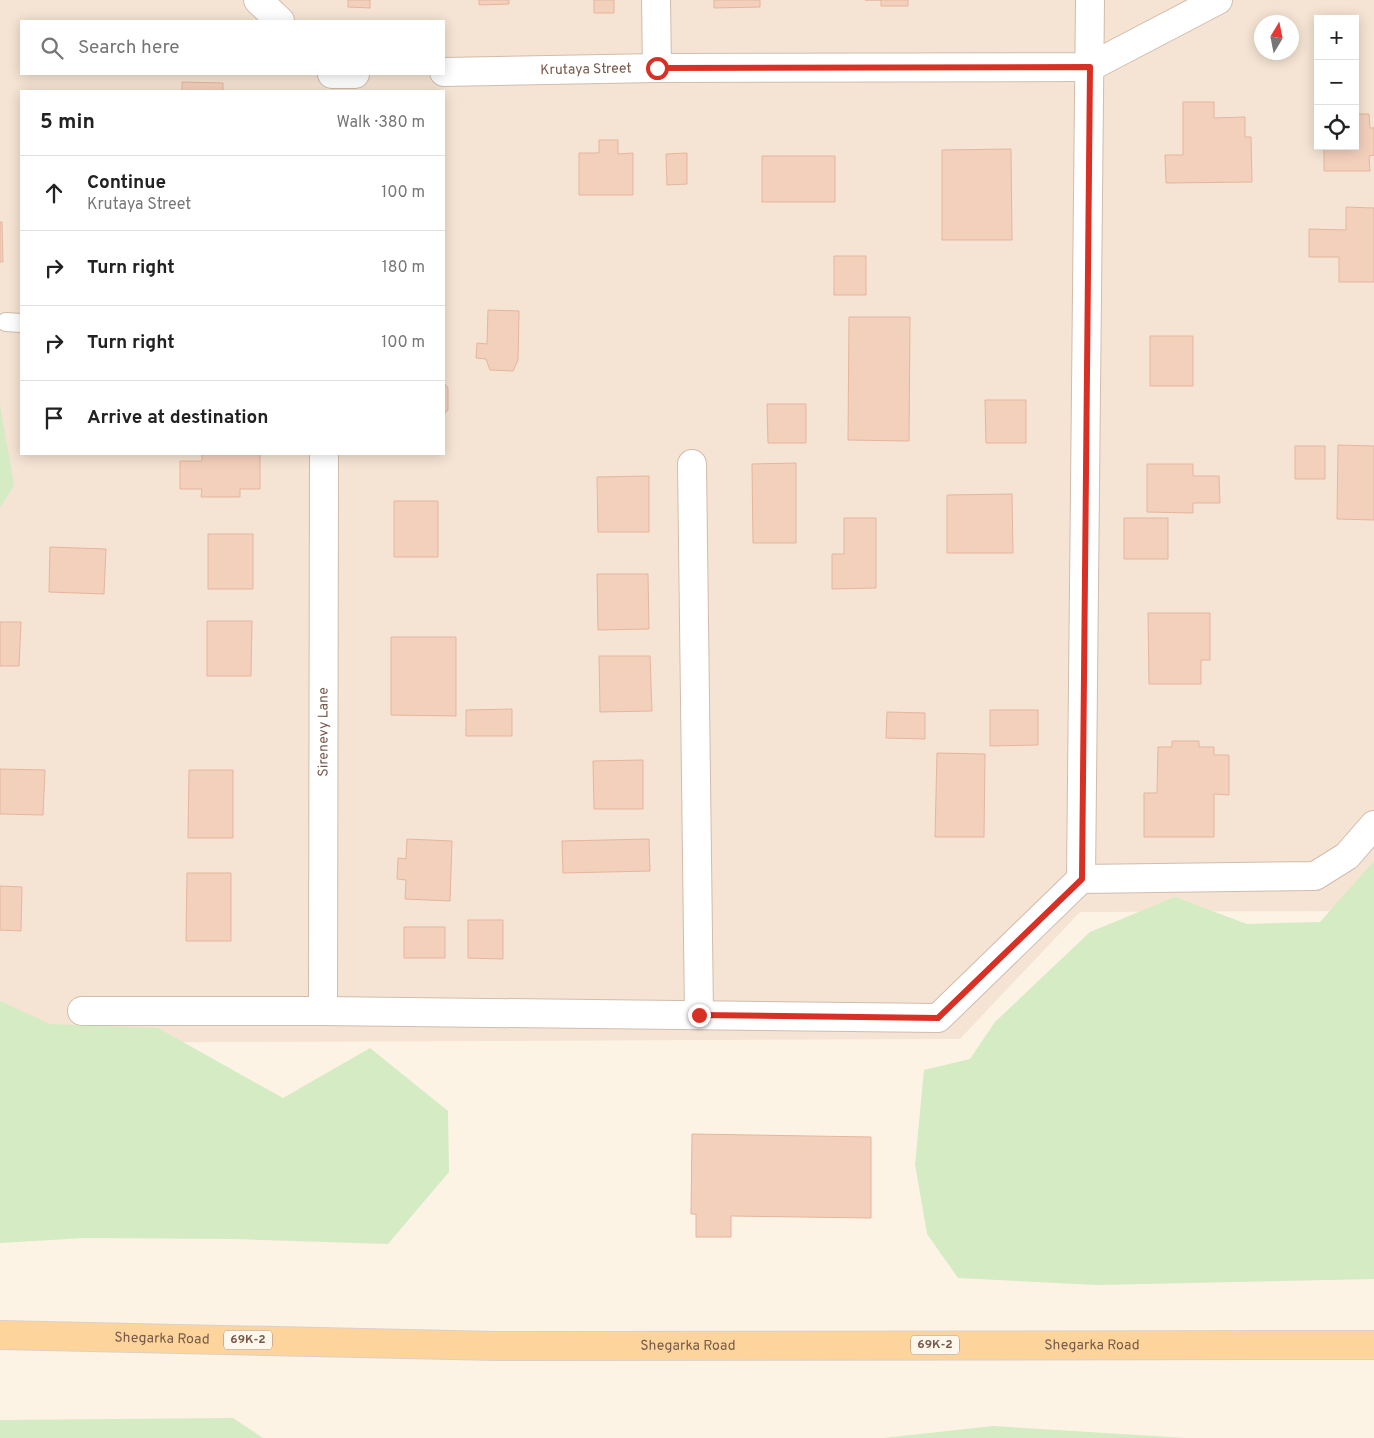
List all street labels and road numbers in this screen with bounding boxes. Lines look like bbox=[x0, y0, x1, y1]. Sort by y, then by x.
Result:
street label: Krutaya Street bbox=[540, 60, 632, 79]
street label: Sirenevy Lane bbox=[315, 687, 332, 777]
street label: Shegarka Road bbox=[114, 1329, 210, 1348]
road number: 69К-2 bbox=[224, 1330, 272, 1350]
road number: 69К-2 bbox=[911, 1336, 959, 1354]
street label: Shegarka Road bbox=[640, 1337, 736, 1354]
street label: Shegarka Road bbox=[1044, 1337, 1140, 1354]

